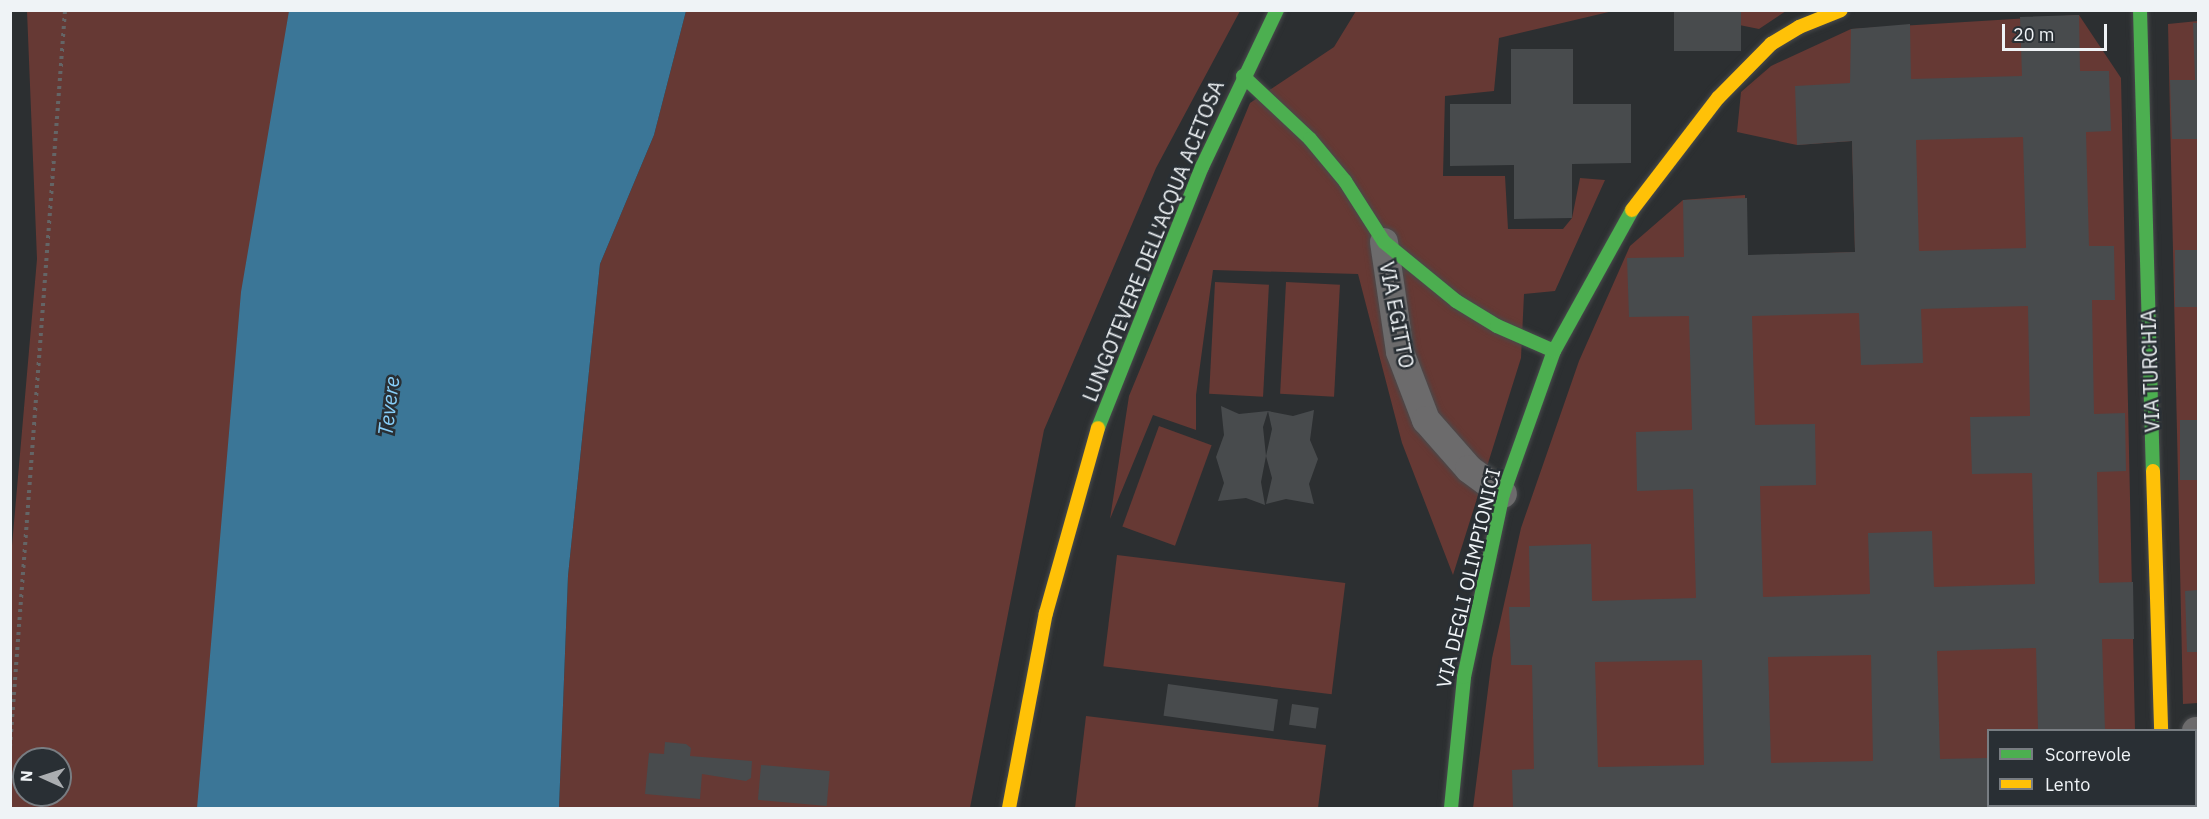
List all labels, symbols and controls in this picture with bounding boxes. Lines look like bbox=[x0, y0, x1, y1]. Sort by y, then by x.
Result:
scale bar bbox=[2005, 12, 2110, 50]
text: 20 m bbox=[2013, 23, 2055, 46]
street label: LUNGOTEVERE DELL'ACQUA ACETOSA bbox=[1077, 77, 1229, 405]
street label: VIA EGITTO bbox=[1375, 260, 1419, 370]
street label: VIA TURCHIA bbox=[2136, 309, 2164, 433]
water label: Tevere bbox=[372, 375, 404, 437]
street label: VIA DEGLI OLIMPIONICI bbox=[1431, 466, 1505, 690]
legend bbox=[1987, 729, 2197, 807]
text: Scorrevole bbox=[2045, 743, 2131, 766]
north arrow bbox=[12, 747, 72, 807]
text: N bbox=[16, 770, 36, 782]
text: Lento bbox=[2045, 773, 2090, 796]

